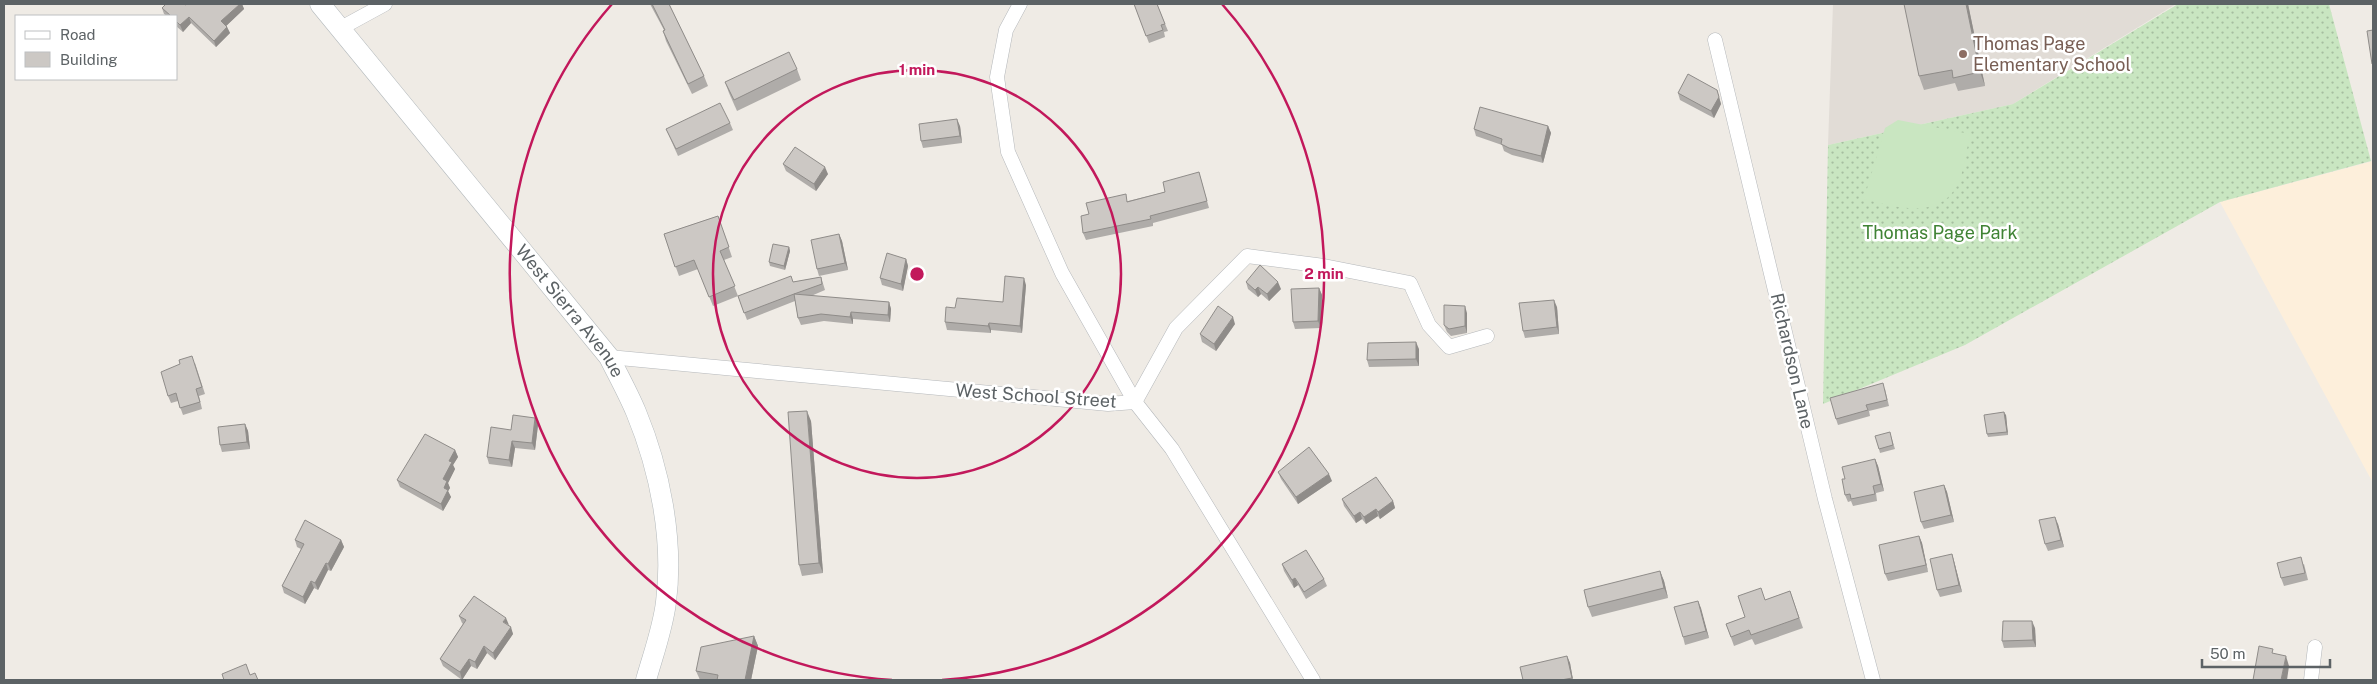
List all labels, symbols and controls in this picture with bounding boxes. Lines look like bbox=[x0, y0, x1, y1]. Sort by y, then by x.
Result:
legend bbox=[15, 15, 178, 80]
text: Road bbox=[60, 26, 96, 43]
place label: Thomas Page Elementary School bbox=[1973, 33, 2131, 75]
marker: Thomas Page Elementary School bbox=[1957, 48, 1969, 60]
text: Building bbox=[60, 51, 118, 68]
text: 1 min bbox=[899, 61, 935, 78]
park label: Thomas Page Park bbox=[1862, 222, 2018, 243]
street label: West Sierra Avenue bbox=[511, 240, 629, 381]
centre of rings bbox=[908, 265, 926, 283]
text: 2 min bbox=[1304, 265, 1344, 282]
street label: Richardson Lane bbox=[1767, 291, 1818, 431]
street label: West School Street bbox=[955, 379, 1117, 412]
scale bar bbox=[2202, 636, 2330, 668]
text: 50 m bbox=[2210, 645, 2245, 662]

